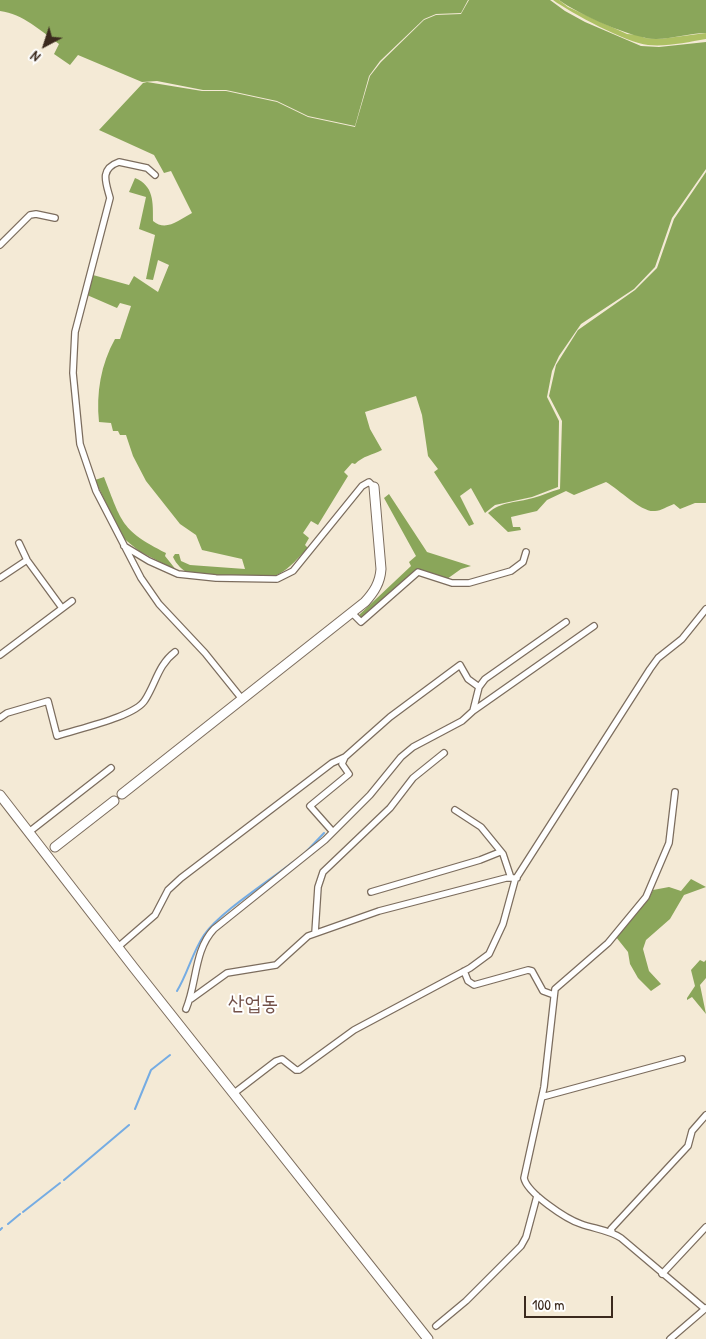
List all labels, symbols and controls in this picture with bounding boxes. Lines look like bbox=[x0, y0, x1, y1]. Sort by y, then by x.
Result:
north arrow bbox=[20, 20, 70, 70]
text: N bbox=[26, 47, 44, 67]
district label: 산업동 bbox=[228, 991, 278, 1017]
scale bar bbox=[526, 1286, 615, 1318]
text: 100 m bbox=[532, 1294, 565, 1315]

